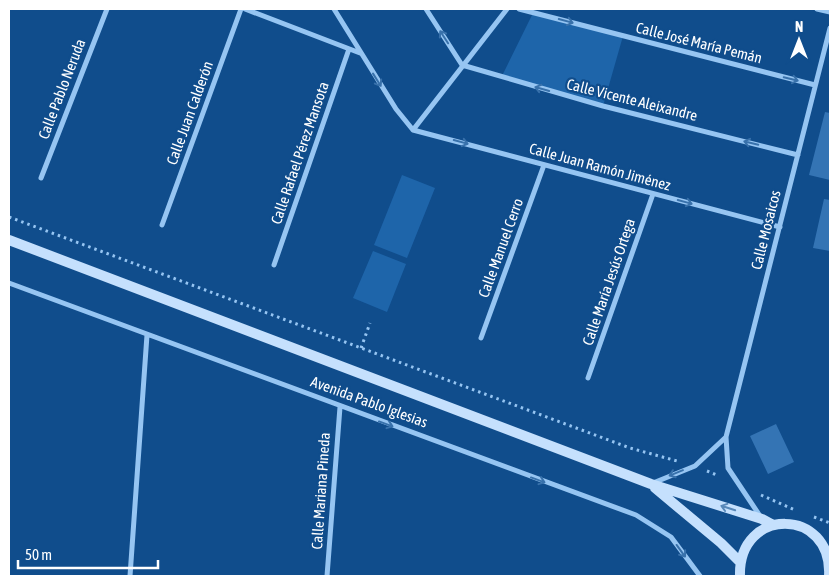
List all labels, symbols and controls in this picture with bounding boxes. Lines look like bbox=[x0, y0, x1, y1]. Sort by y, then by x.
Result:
north arrow bbox=[774, 15, 824, 65]
one-way arrow bbox=[557, 17, 573, 26]
street label: Calle José María Pemán bbox=[634, 19, 764, 66]
text: N bbox=[795, 19, 803, 35]
one-way arrow bbox=[439, 30, 449, 44]
street label: Calle Pablo Neruda bbox=[35, 36, 88, 141]
street label: Calle Juan Calderón bbox=[163, 59, 216, 167]
one-way arrow bbox=[373, 73, 383, 87]
one-way arrow bbox=[783, 74, 799, 84]
street label: Calle Vicente Aleixandre bbox=[565, 75, 699, 124]
street label: Calle Rafael Pérez Mansota bbox=[267, 79, 332, 226]
one-way arrow bbox=[535, 84, 551, 94]
one-way arrow bbox=[452, 138, 468, 148]
one-way arrow bbox=[743, 138, 759, 147]
street label: Calle Juan Ramón Jiménez bbox=[528, 139, 673, 194]
street label: Calle Mosaicos bbox=[747, 188, 784, 271]
street label: Calle Manuel Cerro bbox=[475, 196, 526, 300]
one-way arrow bbox=[677, 198, 693, 207]
street label: Calle María Jesús Ortega bbox=[579, 216, 638, 347]
street label: Avenida Pablo Iglesias bbox=[308, 373, 430, 431]
one-way arrow bbox=[377, 420, 393, 429]
street label: Calle Mariana Pineda bbox=[308, 432, 333, 550]
one-way arrow bbox=[669, 469, 684, 479]
one-way arrow bbox=[530, 476, 545, 485]
one-way arrow bbox=[720, 503, 736, 513]
scale bar bbox=[18, 538, 158, 570]
one-way arrow bbox=[676, 544, 686, 558]
text: 50 m bbox=[25, 546, 52, 563]

